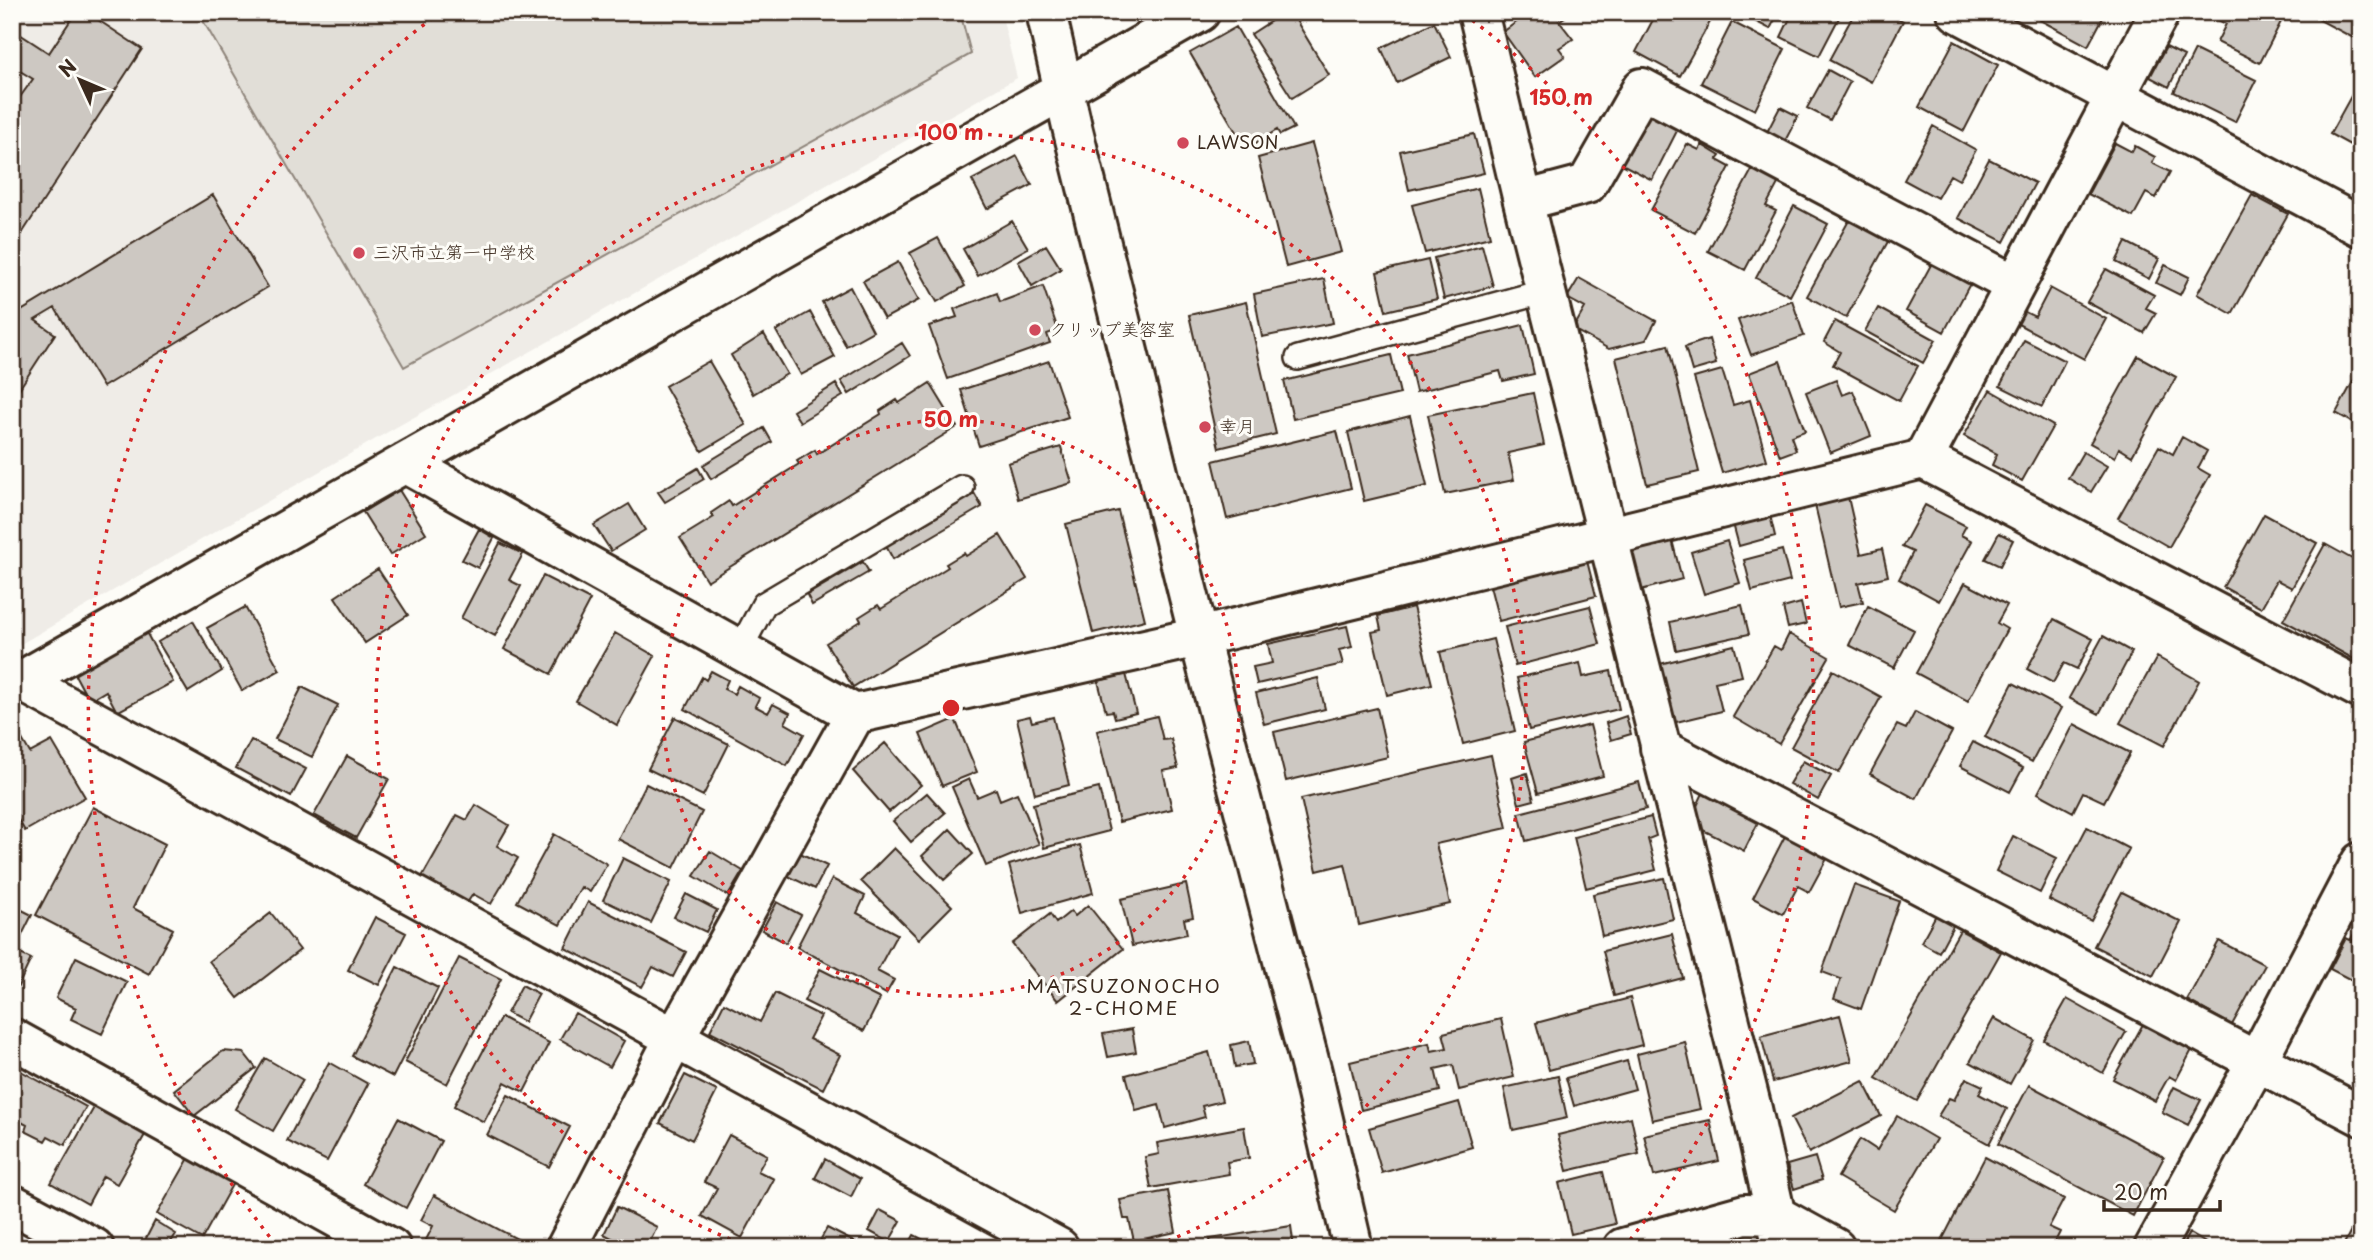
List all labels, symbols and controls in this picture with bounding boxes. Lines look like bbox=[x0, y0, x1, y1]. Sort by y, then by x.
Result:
north arrow bbox=[46, 46, 116, 116]
text: N bbox=[52, 52, 82, 83]
text: 150 m bbox=[1529, 80, 1593, 112]
text: 100 m bbox=[918, 115, 984, 147]
place label: LAWSON bbox=[1197, 128, 1278, 155]
marker: LAWSON bbox=[1175, 135, 1191, 151]
place label: 三沢市立第一中学校 bbox=[373, 238, 535, 265]
marker: 三沢市立第一中学校 bbox=[351, 245, 367, 261]
place label: クリップ美容室 bbox=[1049, 315, 1175, 342]
marker: クリップ美容室 bbox=[1027, 322, 1043, 338]
text: 50 m bbox=[924, 402, 978, 434]
place label: 幸月 bbox=[1219, 412, 1255, 439]
marker: 幸月 bbox=[1197, 419, 1213, 435]
centre of rings bbox=[939, 696, 963, 720]
district label: MATSUZONOCHO 2-CHOME bbox=[1026, 971, 1222, 1021]
scale bar bbox=[2104, 1169, 2219, 1213]
text: 20 m bbox=[2114, 1175, 2168, 1207]

